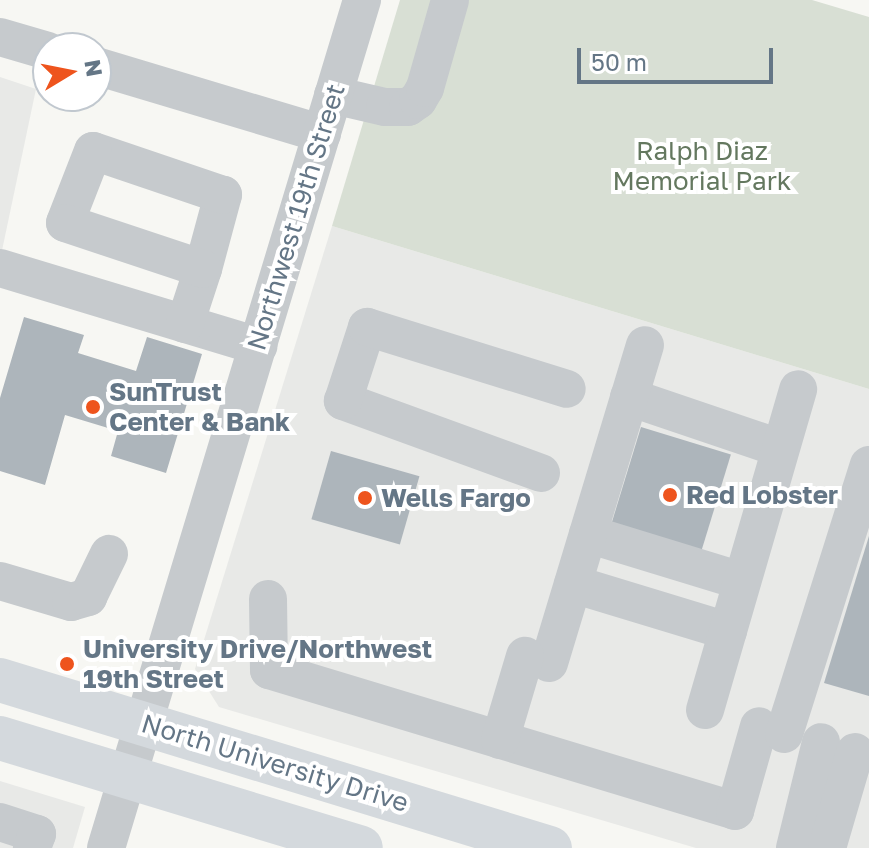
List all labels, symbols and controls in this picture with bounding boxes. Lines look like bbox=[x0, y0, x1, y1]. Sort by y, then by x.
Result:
north arrow bbox=[32, 32, 112, 112]
scale bar bbox=[581, 32, 777, 82]
text: 50 m bbox=[591, 47, 647, 76]
text: N bbox=[79, 58, 109, 79]
street label: Northwest 19th Street bbox=[241, 80, 351, 354]
park label: Ralph Diaz Memorial Park bbox=[613, 135, 791, 196]
place label: SunTrust Center & Bank bbox=[109, 376, 290, 438]
marker: SunTrust Center & Bank bbox=[84, 398, 102, 416]
place label: Red Lobster bbox=[686, 479, 838, 511]
place label: Wells Fargo bbox=[381, 482, 531, 514]
marker: Red Lobster bbox=[661, 486, 679, 504]
marker: Wells Fargo bbox=[356, 489, 374, 507]
place label: University Drive/Northwest 19th Street bbox=[83, 633, 432, 694]
marker: University Drive/Northwest 19th Street bbox=[58, 655, 76, 673]
street label: North University Drive bbox=[138, 708, 412, 818]

